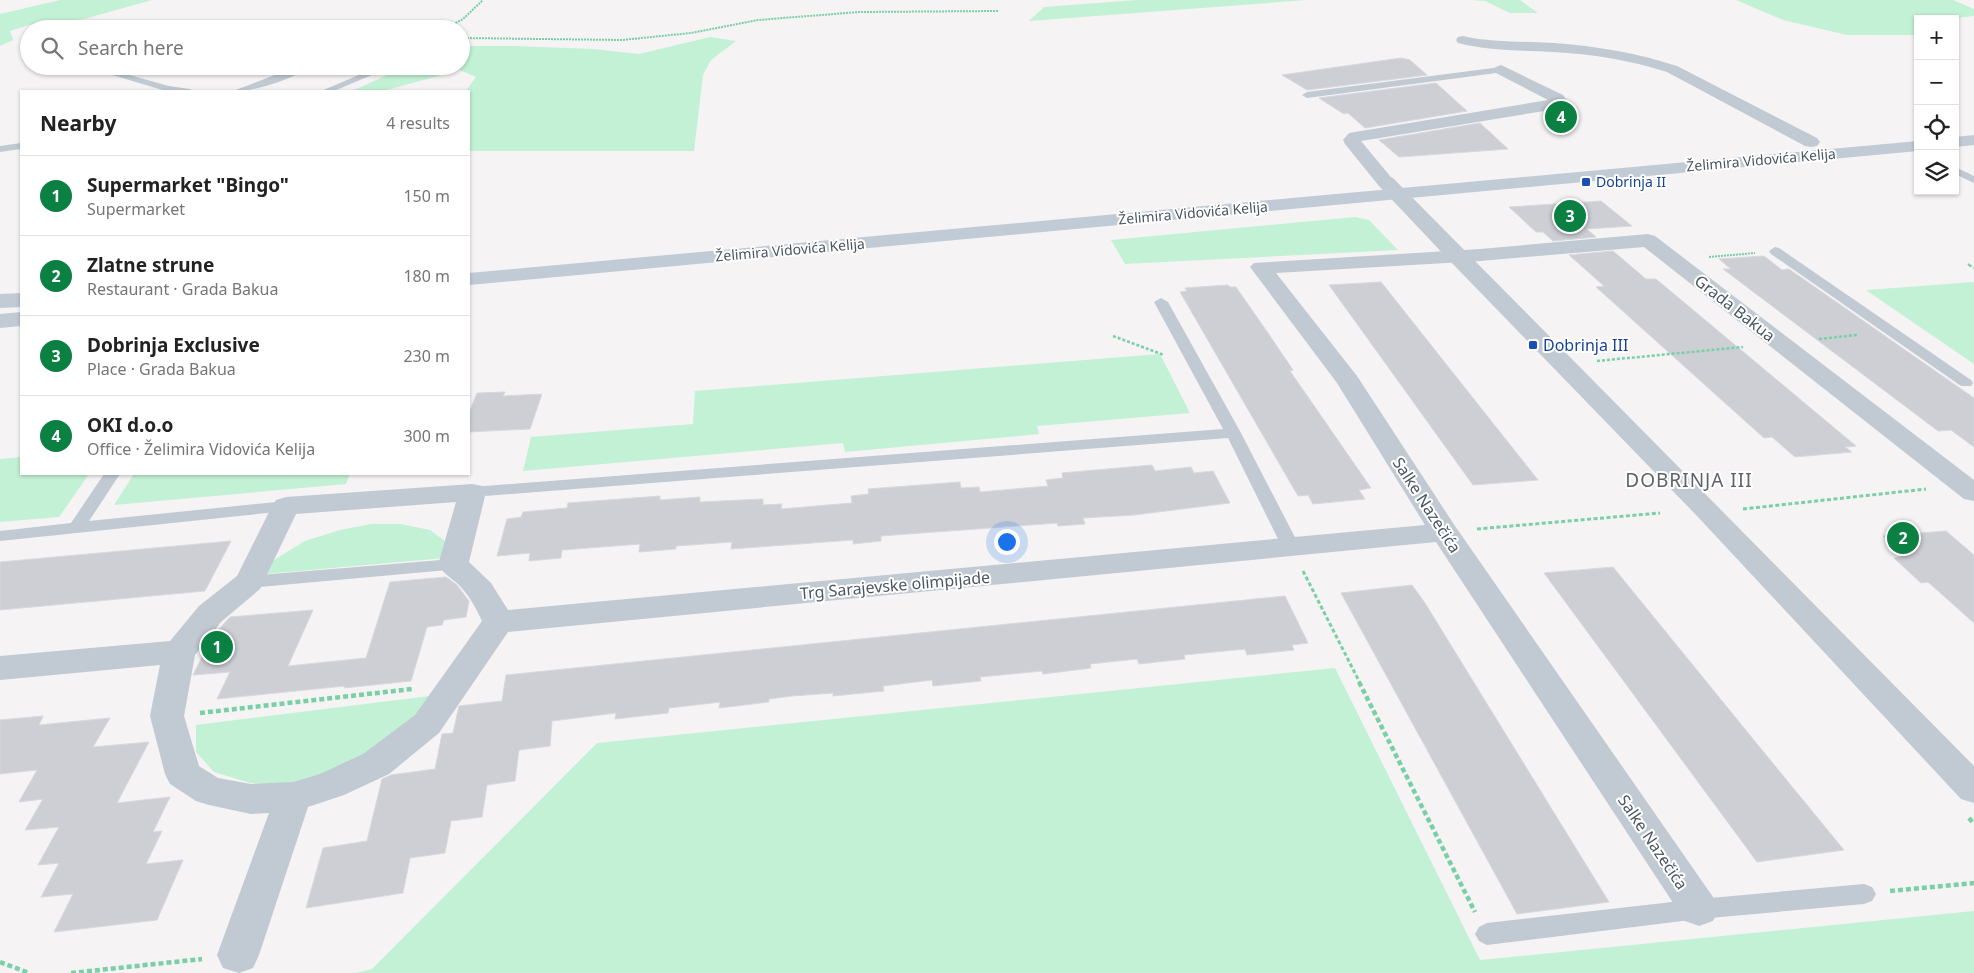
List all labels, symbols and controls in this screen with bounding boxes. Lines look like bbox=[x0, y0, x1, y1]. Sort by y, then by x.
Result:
map controls bbox=[1914, 15, 1959, 195]
button: + bbox=[1914, 15, 1959, 60]
search box bbox=[20, 20, 470, 75]
icon: search bbox=[38, 34, 66, 62]
text: Search here bbox=[78, 35, 184, 61]
button: − bbox=[1914, 60, 1959, 105]
pin: 4 bbox=[1545, 98, 1577, 136]
button: locate bbox=[1914, 105, 1959, 150]
text: Nearby bbox=[40, 109, 116, 137]
text: 4 results bbox=[386, 112, 450, 134]
street label: Želimira Vidovića Kelija bbox=[1685, 144, 1836, 175]
button: layers bbox=[1914, 150, 1959, 195]
text: Supermarket "Bingo" bbox=[87, 172, 289, 198]
place label: Dobrinja II bbox=[1596, 172, 1666, 191]
marker: Dobrinja II bbox=[1580, 176, 1592, 188]
text: 1 bbox=[51, 185, 61, 207]
text: 150 m bbox=[403, 185, 450, 207]
street label: Želimira Vidovića Kelija bbox=[1117, 197, 1268, 228]
pin: 3 bbox=[1554, 197, 1586, 235]
text: Supermarket bbox=[87, 198, 185, 220]
street label: Želimira Vidovića Kelija bbox=[714, 234, 865, 265]
text: Zlatne strune bbox=[87, 252, 214, 278]
text: 2 bbox=[51, 265, 61, 287]
text: 180 m bbox=[403, 265, 450, 287]
street label: Grada Bakua bbox=[1690, 270, 1780, 346]
text: Restaurant · Grada Bakua bbox=[87, 278, 279, 300]
text: Dobrinja Exclusive bbox=[87, 332, 260, 358]
place label: Dobrinja III bbox=[1543, 334, 1628, 356]
marker: Dobrinja III bbox=[1527, 339, 1539, 351]
text: 3 bbox=[51, 345, 61, 367]
text: 230 m bbox=[403, 345, 450, 367]
text: Place · Grada Bakua bbox=[87, 358, 236, 380]
text: OKI d.o.o bbox=[87, 412, 173, 438]
text: 4 bbox=[51, 425, 61, 447]
text: 300 m bbox=[403, 425, 450, 447]
text: Office · Želimira Vidovića Kelija bbox=[87, 438, 315, 460]
street label: Salke Nazečića bbox=[1388, 453, 1466, 557]
district label: DOBRINJA III bbox=[1625, 467, 1753, 493]
pin: 2 bbox=[1887, 519, 1919, 557]
your location bbox=[994, 529, 1020, 555]
street label: Trg Sarajevske olimpijade bbox=[799, 566, 991, 604]
pin: 1 bbox=[201, 628, 233, 666]
street label: Salke Nazečića bbox=[1613, 790, 1693, 894]

